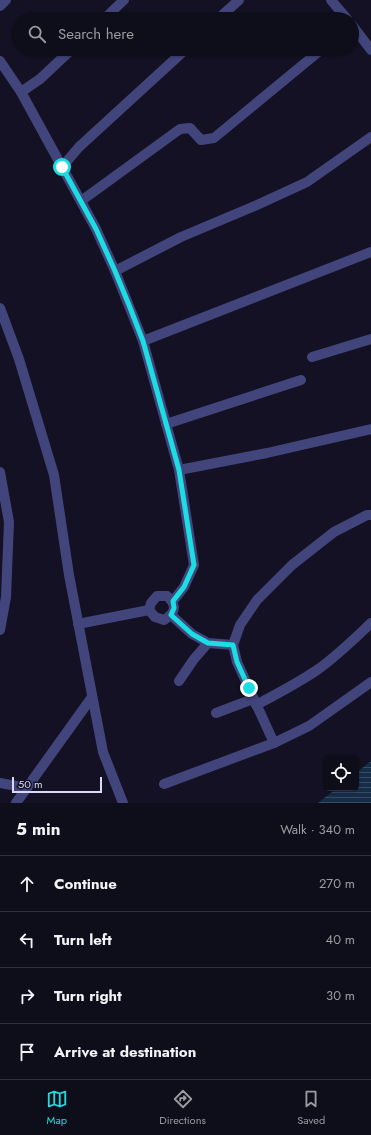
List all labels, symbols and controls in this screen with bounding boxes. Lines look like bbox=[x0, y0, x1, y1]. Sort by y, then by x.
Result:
search box bbox=[12, 12, 359, 56]
icon: search bbox=[26, 23, 48, 45]
text: Search here bbox=[58, 23, 134, 45]
route start bbox=[53, 158, 71, 176]
route end bbox=[240, 679, 258, 697]
map controls bbox=[323, 755, 359, 791]
button: locate bbox=[323, 755, 359, 791]
scale bar bbox=[12, 775, 102, 794]
text: 50 m bbox=[18, 776, 43, 792]
text: 5 min bbox=[16, 817, 60, 841]
text: Walk · 340 m bbox=[280, 820, 355, 839]
icon: ahead bbox=[16, 873, 38, 895]
text: Continue bbox=[54, 873, 117, 895]
text: 270 m bbox=[319, 874, 355, 893]
icon: left bbox=[16, 929, 38, 951]
text: Turn left bbox=[54, 929, 112, 951]
text: 40 m bbox=[326, 930, 355, 949]
icon: right bbox=[16, 985, 38, 1007]
text: Turn right bbox=[54, 985, 122, 1007]
text: 30 m bbox=[326, 986, 355, 1005]
icon: arrive bbox=[16, 1041, 38, 1063]
text: Arrive at destination bbox=[54, 1041, 196, 1063]
tab: Map bbox=[46, 1088, 68, 1128]
tab: Directions bbox=[159, 1088, 206, 1128]
tab: Saved bbox=[297, 1088, 325, 1128]

